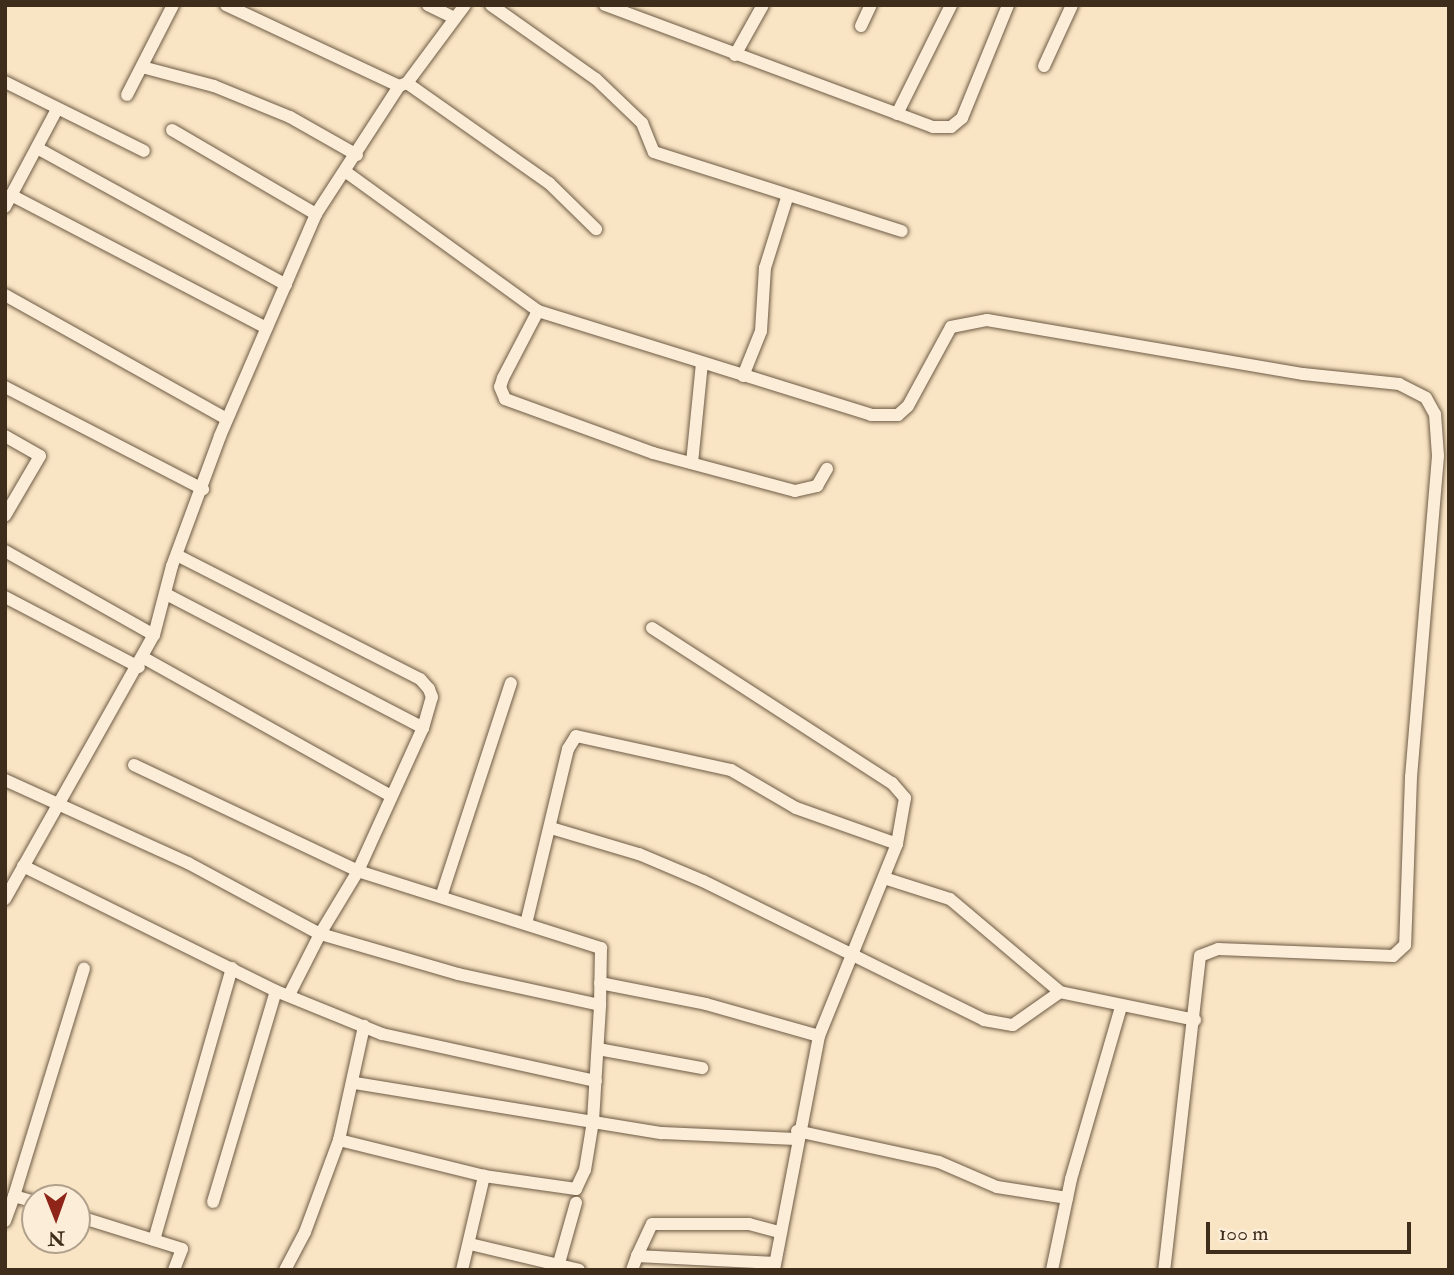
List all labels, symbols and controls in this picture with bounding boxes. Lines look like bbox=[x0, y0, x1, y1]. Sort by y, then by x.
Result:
north arrow bbox=[21, 1184, 91, 1254]
scale bar bbox=[1209, 1208, 1414, 1252]
text: 100 m bbox=[1219, 1220, 1269, 1247]
text: N bbox=[48, 1226, 65, 1250]

